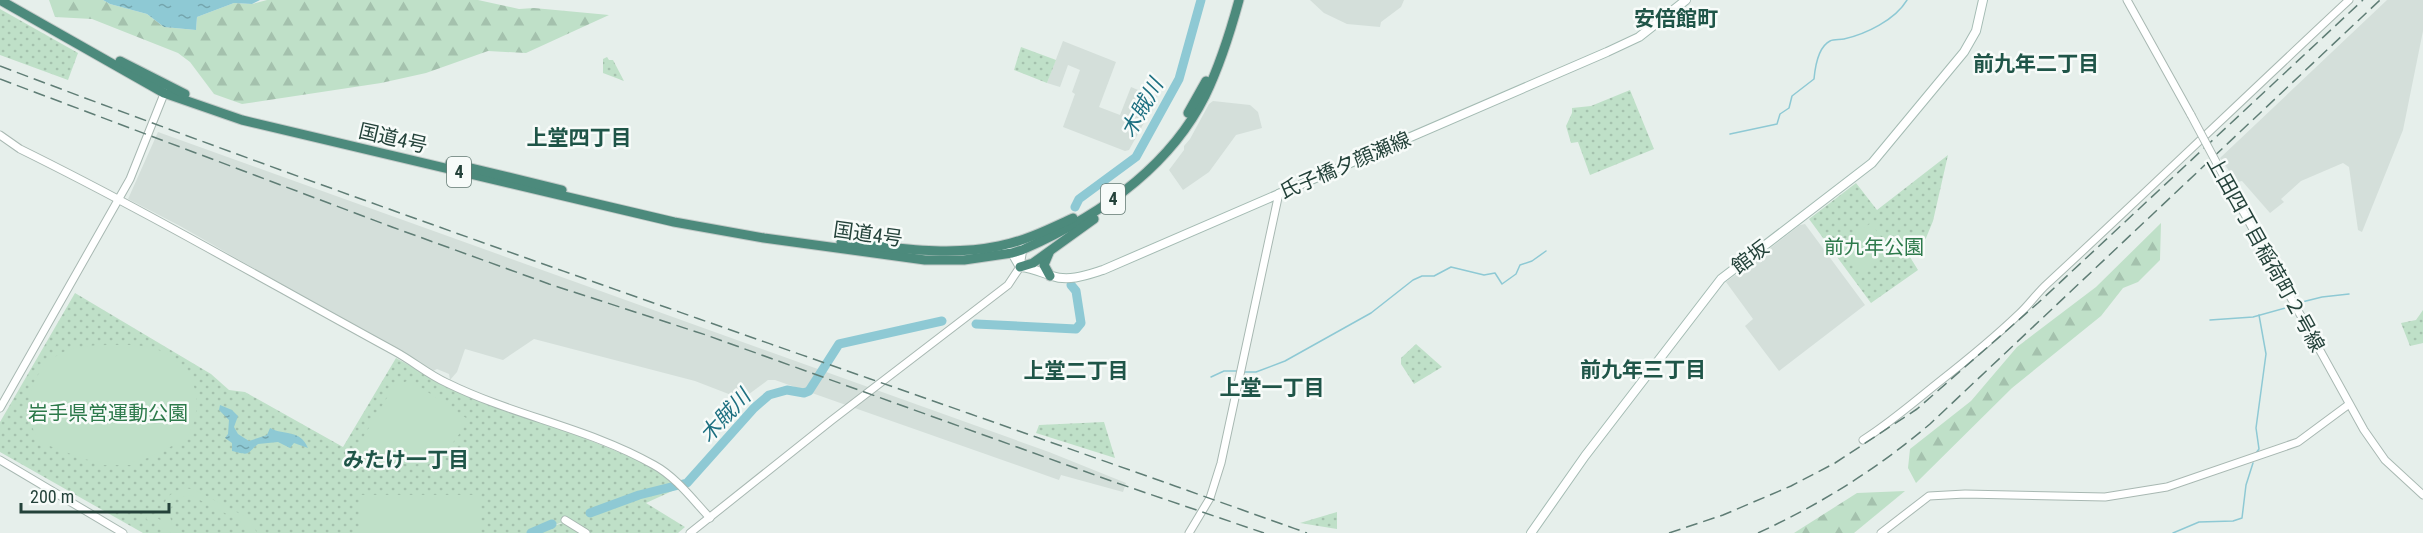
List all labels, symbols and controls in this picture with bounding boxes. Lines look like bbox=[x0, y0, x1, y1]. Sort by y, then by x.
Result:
district label: 安倍館町 bbox=[1634, 7, 1718, 31]
district label: 前九年二丁目 bbox=[1973, 52, 2099, 76]
water label: 木賊川 bbox=[1116, 73, 1169, 141]
street label: 国道4号 bbox=[356, 118, 430, 158]
district label: 上堂四丁目 bbox=[527, 126, 632, 150]
street label: 氏子橋夕顔瀬線 bbox=[1276, 127, 1414, 203]
street label: 上田四丁目稲荷町２号線 bbox=[2202, 152, 2330, 356]
road number: 4 bbox=[447, 157, 471, 187]
road number: 4 bbox=[1101, 184, 1125, 214]
street label: 国道4号 bbox=[832, 217, 904, 251]
street label: 館坂 bbox=[1727, 235, 1773, 279]
park label: 前九年公園 bbox=[1824, 235, 1924, 259]
district label: 前九年三丁目 bbox=[1580, 358, 1706, 382]
district label: 上堂二丁目 bbox=[1024, 359, 1129, 383]
district label: 上堂一丁目 bbox=[1220, 376, 1325, 400]
water label: 木賊川 bbox=[695, 383, 757, 447]
park label: 岩手県営運動公園 bbox=[28, 401, 188, 425]
district label: みたけ一丁目 bbox=[343, 448, 469, 472]
scale bar bbox=[21, 476, 170, 514]
text: 200 m bbox=[30, 486, 74, 507]

